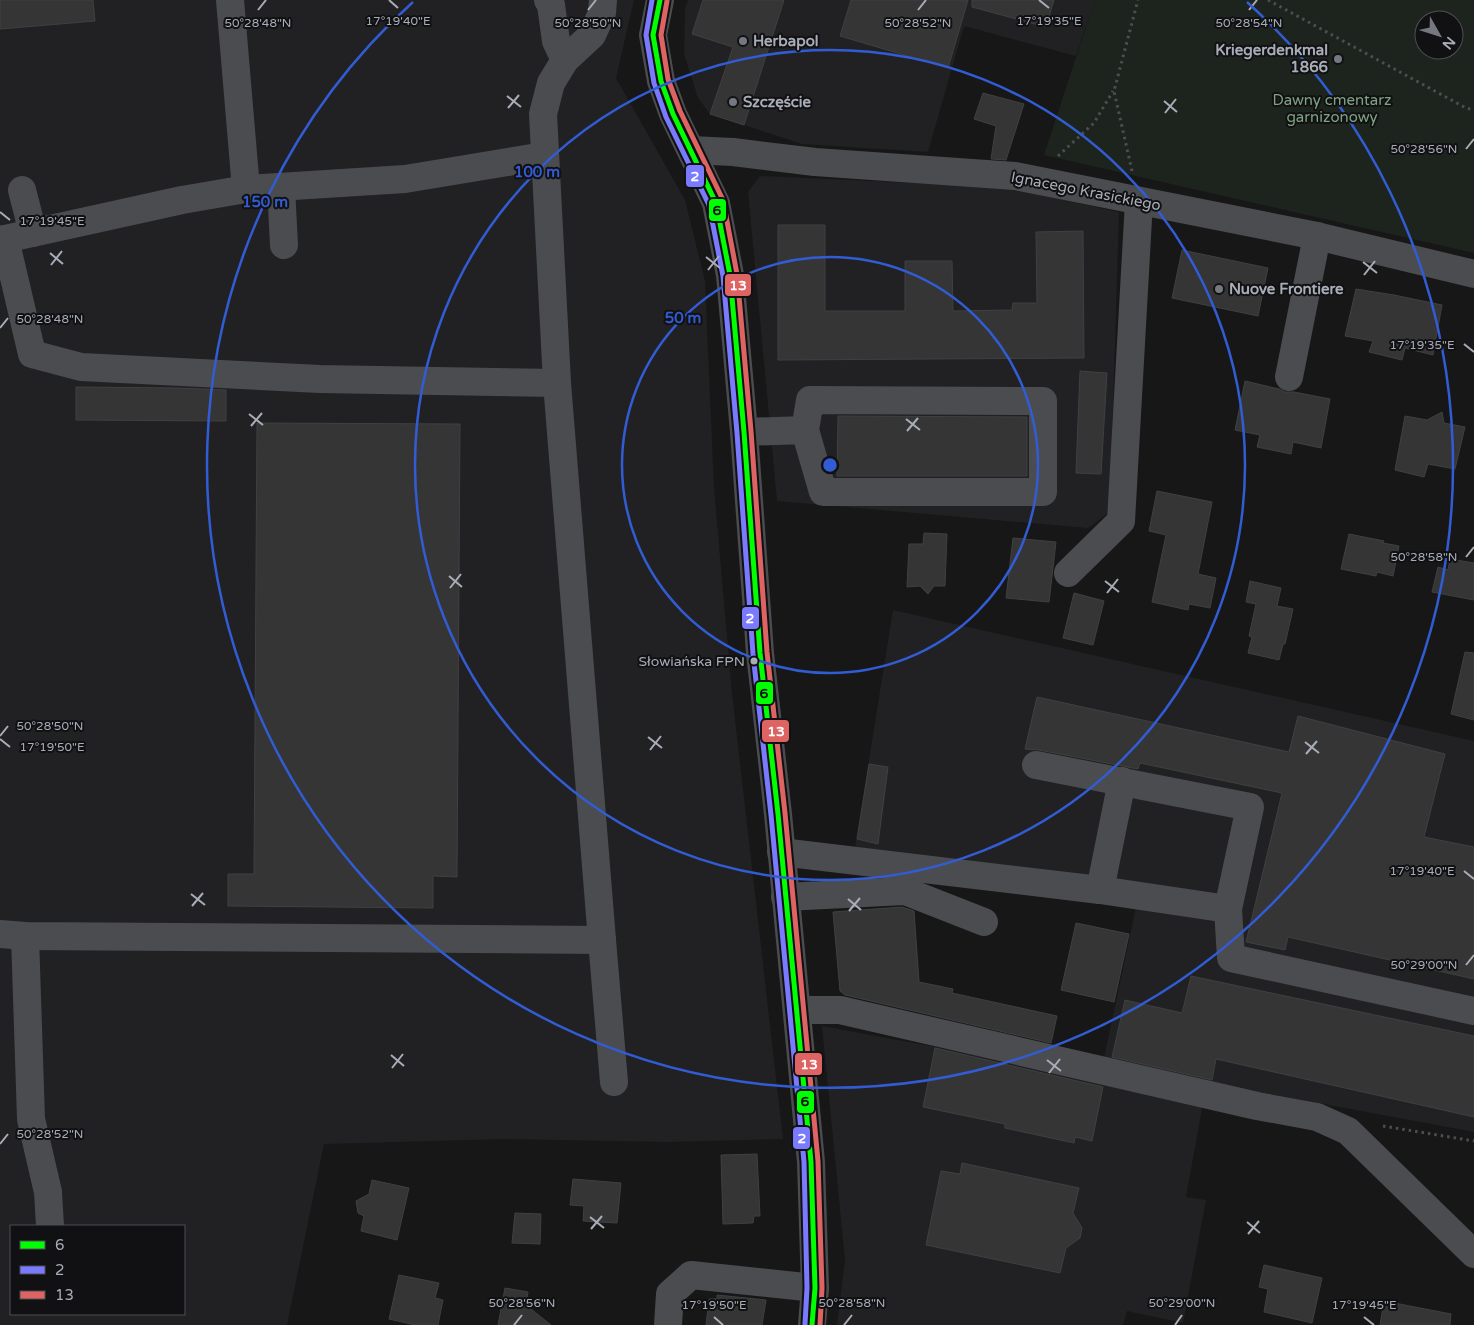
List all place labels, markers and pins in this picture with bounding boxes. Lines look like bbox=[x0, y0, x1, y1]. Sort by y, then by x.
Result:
place label: Herbapol bbox=[753, 32, 819, 51]
marker: Herbapol bbox=[737, 35, 749, 47]
place label: Kriegerdenkmal 1866 bbox=[1215, 41, 1328, 76]
marker: Kriegerdenkmal 1866 bbox=[1332, 53, 1344, 65]
place label: Szczęście bbox=[743, 93, 812, 111]
marker: Szczęście bbox=[727, 96, 739, 108]
place label: Nuove Frontiere bbox=[1229, 280, 1344, 298]
marker: Nuove Frontiere bbox=[1213, 283, 1225, 295]
centre of rings bbox=[821, 456, 839, 474]
place label: Słowiańska FPN bbox=[638, 653, 745, 670]
marker: Słowiańska FPN bbox=[749, 656, 759, 666]

